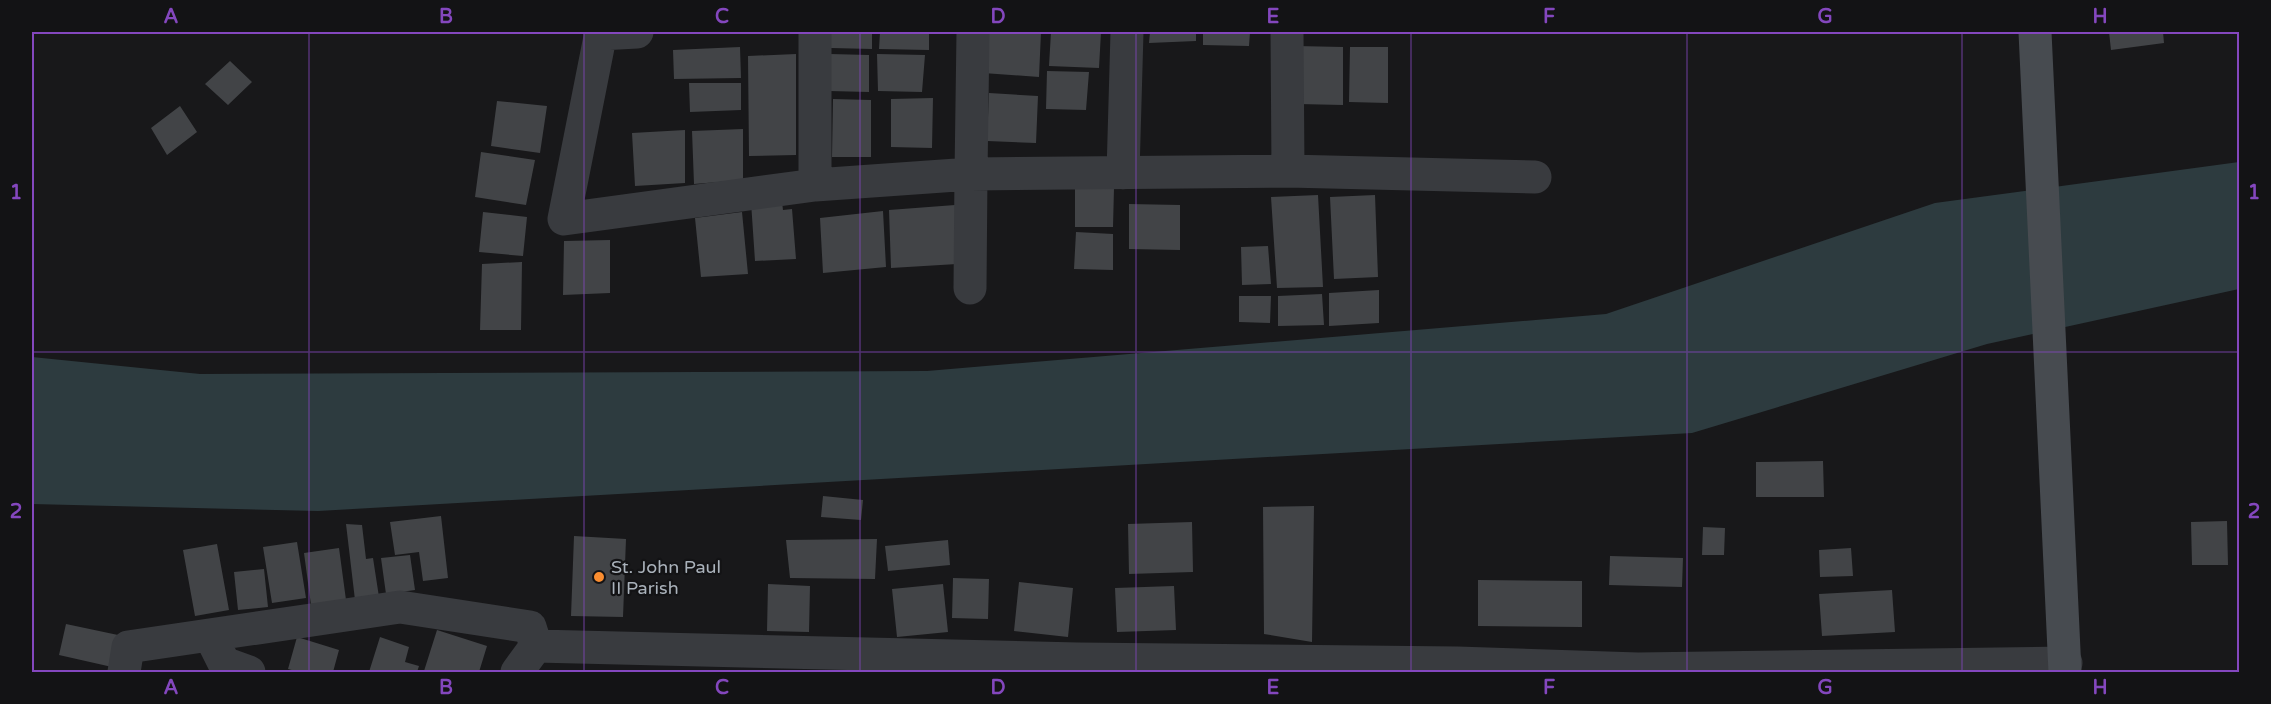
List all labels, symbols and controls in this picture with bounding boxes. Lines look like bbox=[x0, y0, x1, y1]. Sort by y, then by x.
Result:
text: A bbox=[164, 5, 179, 29]
text: B bbox=[439, 5, 453, 29]
text: C bbox=[715, 5, 729, 29]
text: D bbox=[990, 5, 1006, 29]
text: E bbox=[1267, 5, 1280, 29]
text: F bbox=[1543, 5, 1555, 29]
text: G bbox=[1817, 5, 1833, 29]
text: H bbox=[2092, 5, 2108, 29]
text: 1 bbox=[10, 181, 22, 205]
text: 1 bbox=[2248, 181, 2260, 205]
text: 2 bbox=[10, 500, 22, 524]
text: 2 bbox=[2248, 500, 2260, 524]
place label: St. John Paul II Parish bbox=[611, 556, 721, 599]
marker: St. John Paul II Parish bbox=[592, 570, 606, 584]
text: A bbox=[164, 676, 179, 700]
text: B bbox=[439, 676, 453, 700]
text: C bbox=[715, 676, 729, 700]
text: D bbox=[990, 676, 1006, 700]
text: E bbox=[1267, 676, 1280, 700]
text: F bbox=[1543, 676, 1555, 700]
text: G bbox=[1817, 676, 1833, 700]
text: H bbox=[2092, 676, 2108, 700]

